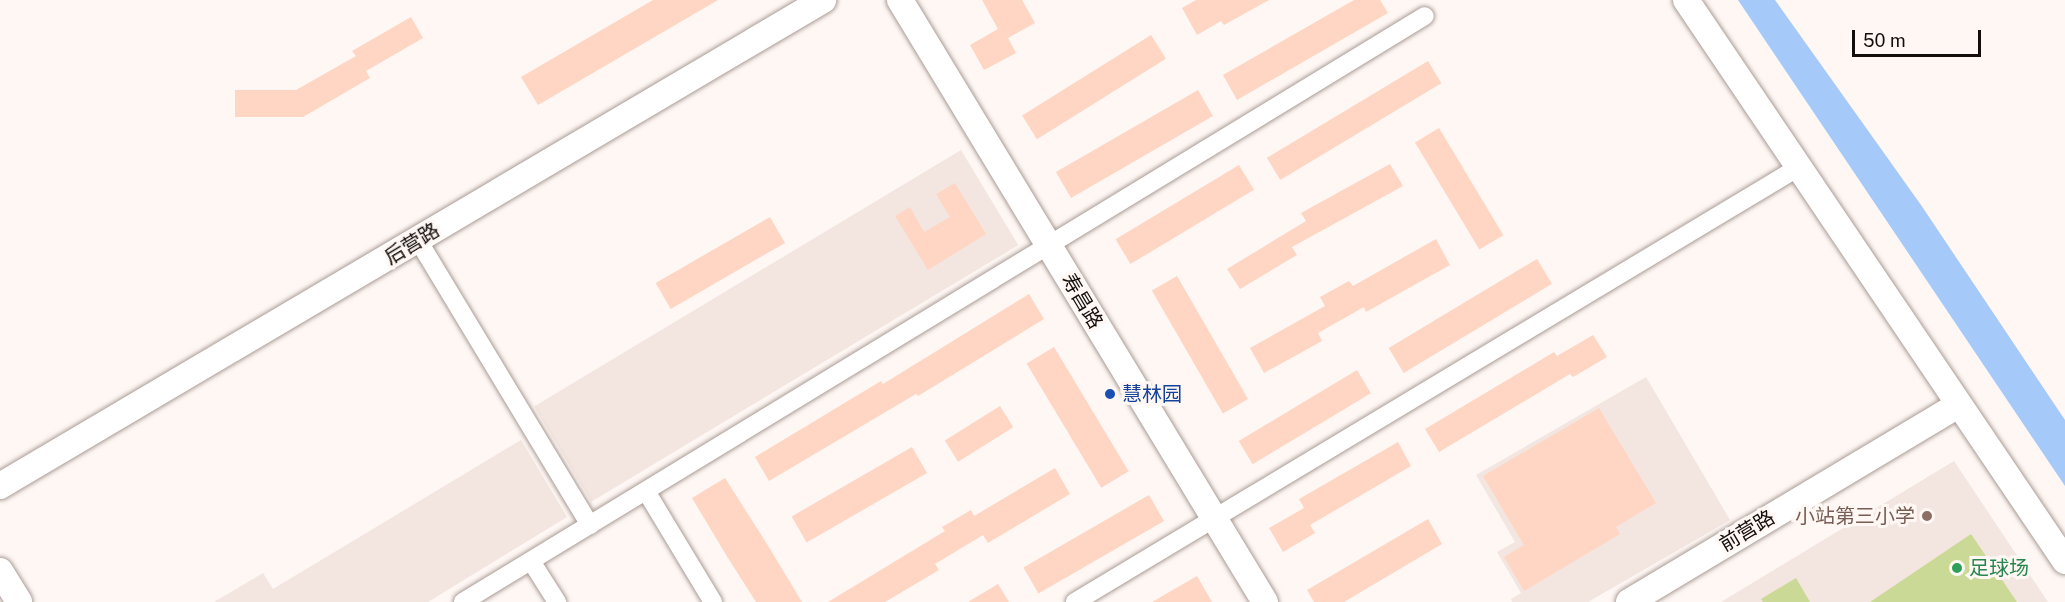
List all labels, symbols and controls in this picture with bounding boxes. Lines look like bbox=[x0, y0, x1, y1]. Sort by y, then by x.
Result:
scale bar bbox=[1855, 18, 1984, 56]
text: 50 m bbox=[1863, 30, 1906, 51]
street label: 后营路 bbox=[380, 218, 444, 270]
street label: 寿昌路 bbox=[1056, 269, 1108, 333]
place label: 慧林园 bbox=[1122, 382, 1182, 406]
marker: 慧林园 bbox=[1103, 387, 1117, 401]
place label: 小站第三小学 bbox=[1795, 504, 1915, 528]
street label: 前营路 bbox=[1715, 505, 1779, 557]
marker: 小站第三小学 bbox=[1920, 509, 1934, 523]
place label: 足球场 bbox=[1969, 556, 2029, 580]
marker: 足球场 bbox=[1950, 561, 1964, 575]

